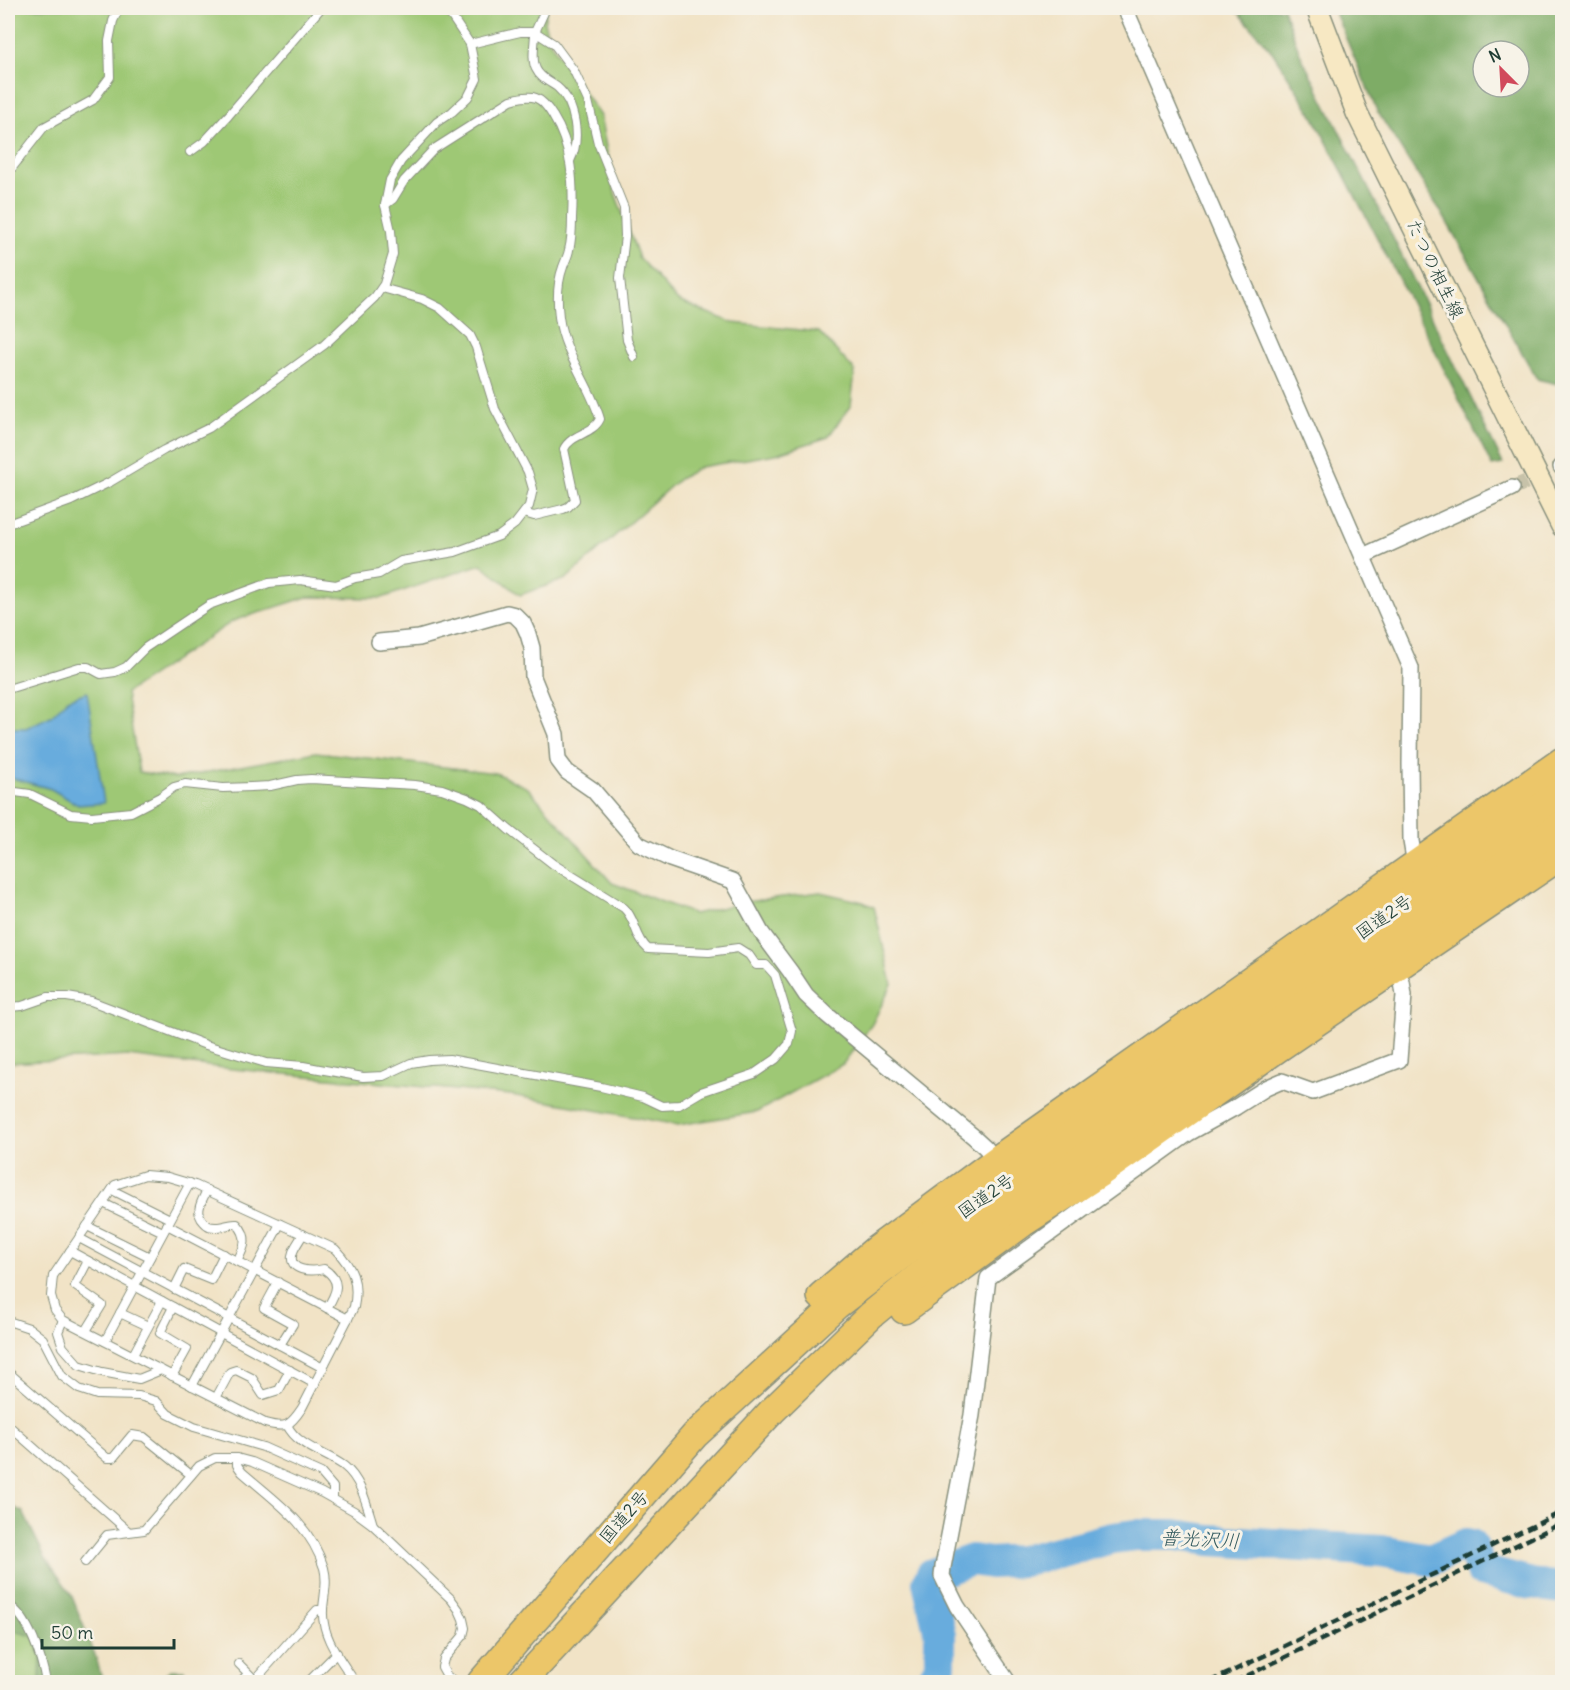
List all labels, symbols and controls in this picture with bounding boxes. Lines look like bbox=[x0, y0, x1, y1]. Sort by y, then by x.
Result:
north arrow bbox=[1471, 39, 1531, 99]
text: N bbox=[1486, 44, 1504, 67]
street label: たつの相生線 bbox=[1401, 215, 1469, 322]
street label: 国道2号 bbox=[1351, 889, 1416, 944]
street label: 国道2号 bbox=[953, 1168, 1018, 1223]
street label: 国道2号 bbox=[594, 1485, 653, 1548]
water label: 普光沢川 bbox=[1159, 1524, 1241, 1553]
scale bar bbox=[42, 1612, 174, 1650]
text: 50 m bbox=[51, 1621, 93, 1644]

